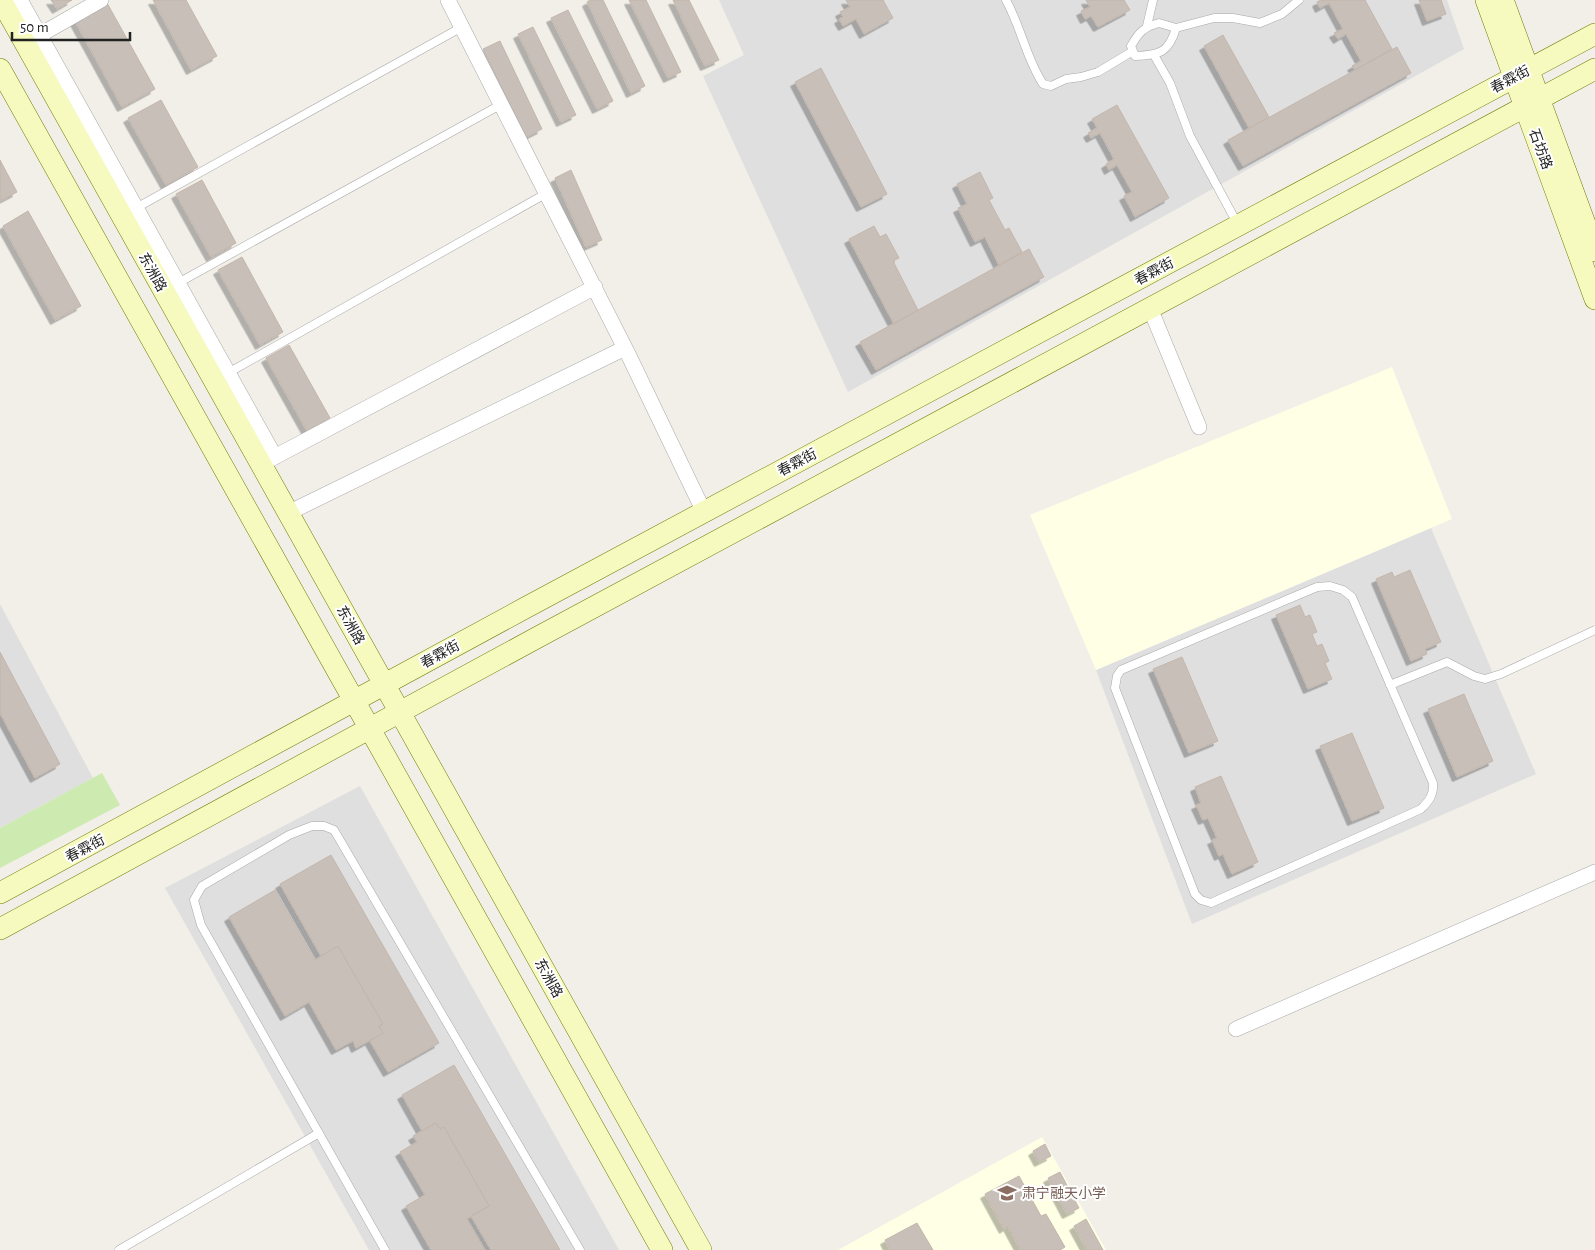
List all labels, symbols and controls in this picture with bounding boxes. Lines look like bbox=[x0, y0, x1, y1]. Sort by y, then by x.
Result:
scale bar bbox=[12, 10, 130, 42]
text: 50 m bbox=[20, 20, 49, 35]
street label: 春霖街 bbox=[1488, 63, 1532, 96]
street label: 石坊路 bbox=[1526, 127, 1556, 171]
street label: 东洲路 bbox=[136, 250, 170, 294]
street label: 春霖街 bbox=[1132, 255, 1176, 288]
street label: 春霖街 bbox=[775, 446, 819, 479]
street label: 东洲路 bbox=[334, 603, 368, 647]
street label: 春霖街 bbox=[418, 638, 462, 671]
street label: 春霖街 bbox=[63, 832, 107, 865]
street label: 东洲路 bbox=[532, 956, 566, 1000]
school or university icon: 肃宁融天小学 bbox=[996, 1182, 1018, 1204]
place label: 肃宁融天小学 bbox=[1022, 1185, 1106, 1201]

